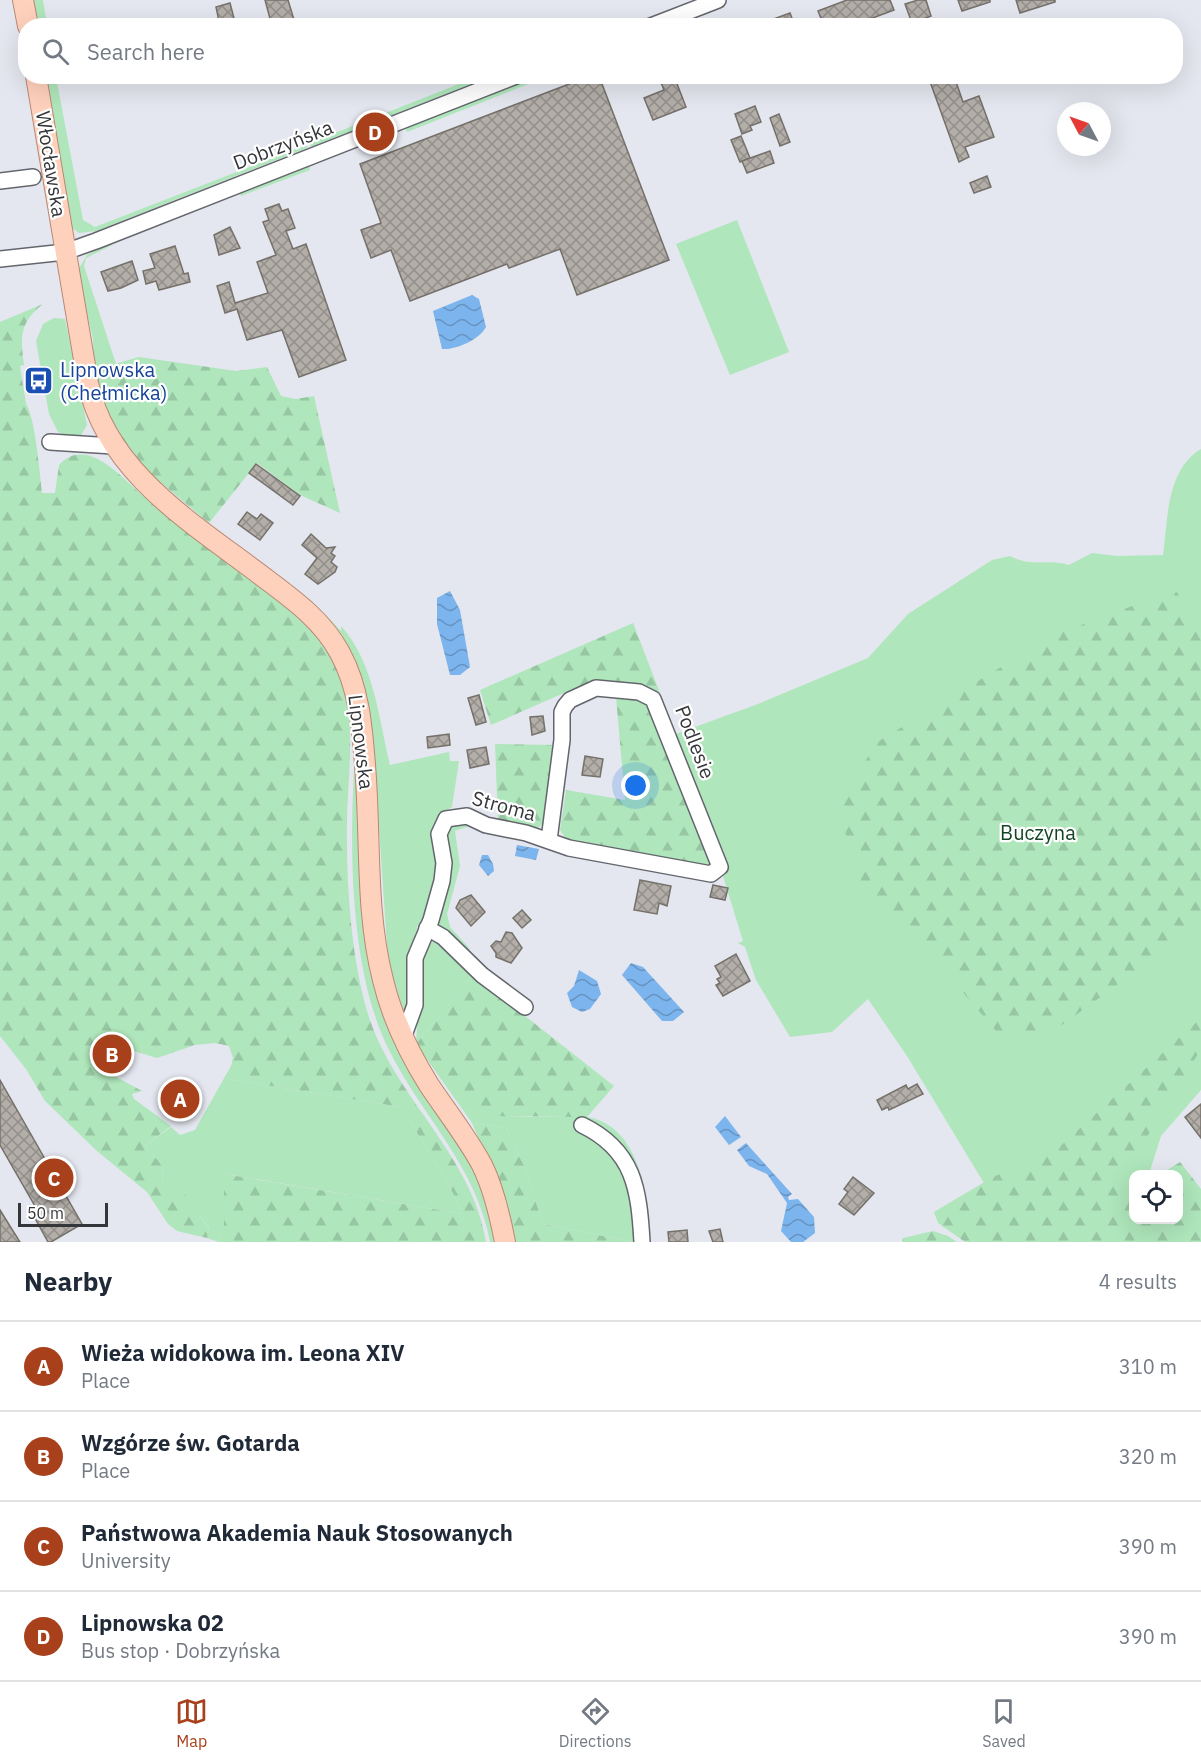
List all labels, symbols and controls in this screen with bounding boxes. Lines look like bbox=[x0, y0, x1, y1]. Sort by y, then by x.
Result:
search box bbox=[18, 18, 1183, 84]
icon: search bbox=[39, 35, 72, 68]
text: Search here bbox=[87, 37, 205, 66]
north arrow bbox=[1057, 102, 1111, 156]
street label: Włocławska bbox=[30, 109, 73, 219]
pin: D bbox=[356, 110, 394, 154]
street label: Dobrzyńska bbox=[229, 113, 337, 176]
place label: Lipnowska (Chełmicka) bbox=[60, 356, 167, 406]
bus stop icon: Lipnowska (Chełmicka) bbox=[23, 365, 55, 397]
street label: Lipnowska bbox=[342, 693, 381, 791]
street label: Podlesie bbox=[669, 701, 722, 782]
your location bbox=[621, 771, 650, 800]
street label: Stroma bbox=[469, 784, 539, 827]
park label: Buczyna bbox=[1000, 819, 1076, 846]
pin: B bbox=[92, 1032, 132, 1076]
pin: A bbox=[160, 1076, 200, 1122]
pin: C bbox=[34, 1156, 74, 1200]
map controls bbox=[1129, 1170, 1183, 1224]
button: locate bbox=[1129, 1170, 1183, 1224]
scale bar bbox=[18, 1200, 108, 1228]
text: 50 m bbox=[27, 1203, 64, 1223]
text: Nearby bbox=[24, 1264, 112, 1298]
text: 4 results bbox=[1099, 1268, 1177, 1295]
text: Wieża widokowa im. Leona XIV bbox=[81, 1338, 404, 1367]
text: A bbox=[37, 1353, 50, 1380]
text: 310 m bbox=[1119, 1353, 1177, 1380]
text: Place bbox=[81, 1367, 130, 1394]
text: Wzgórze św. Gotarda bbox=[81, 1428, 300, 1457]
text: B bbox=[37, 1443, 50, 1470]
text: 320 m bbox=[1119, 1443, 1177, 1470]
text: Place bbox=[81, 1457, 130, 1484]
text: Państwowa Akademia Nauk Stosowanych bbox=[81, 1518, 513, 1547]
text: C bbox=[37, 1533, 50, 1560]
text: 390 m bbox=[1119, 1533, 1177, 1560]
text: University bbox=[81, 1547, 171, 1574]
text: Lipnowska 02 bbox=[81, 1608, 224, 1637]
text: D bbox=[37, 1623, 50, 1650]
text: 390 m bbox=[1119, 1623, 1177, 1650]
text: Bus stop · Dobrzyńska bbox=[81, 1637, 280, 1664]
tab: Map bbox=[175, 1695, 208, 1751]
tab: Directions bbox=[559, 1695, 632, 1751]
tab: Saved bbox=[982, 1695, 1026, 1751]

